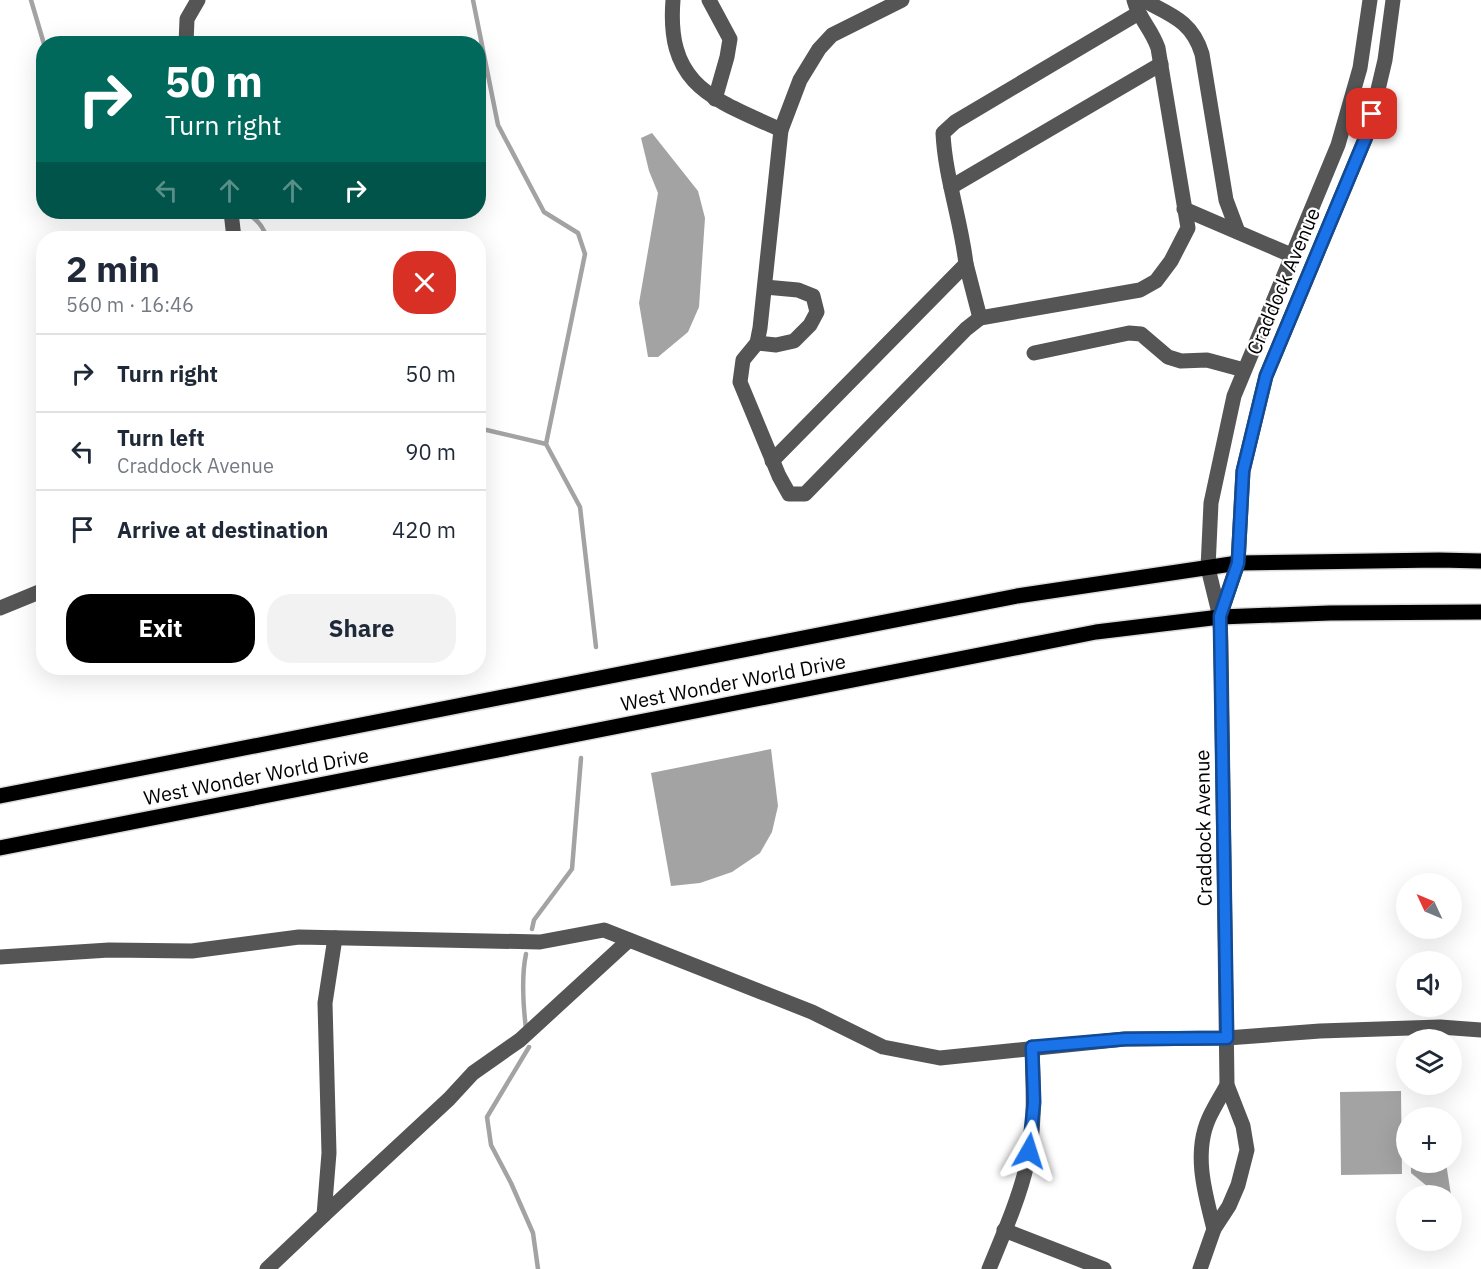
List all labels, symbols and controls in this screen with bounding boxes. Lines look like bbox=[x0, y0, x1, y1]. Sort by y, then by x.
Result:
text: 50 m bbox=[165, 54, 263, 109]
icon: right bbox=[66, 60, 144, 138]
pin bbox=[1346, 88, 1397, 139]
icon: arrive bbox=[1355, 97, 1388, 130]
text: Turn right bbox=[165, 107, 282, 142]
icon: left bbox=[150, 174, 183, 207]
icon: ahead bbox=[213, 174, 246, 207]
icon: ahead bbox=[276, 174, 309, 207]
icon: right bbox=[339, 174, 372, 207]
street label: Craddock Avenue bbox=[1240, 204, 1326, 358]
text: 2 min bbox=[66, 245, 160, 292]
button: close bbox=[393, 251, 456, 314]
text: 560 m · 16:46 bbox=[66, 291, 194, 318]
icon: right bbox=[66, 357, 99, 390]
text: Turn right bbox=[117, 359, 218, 388]
text: 50 m bbox=[405, 359, 456, 388]
text: Turn left bbox=[117, 423, 205, 452]
icon: left bbox=[66, 435, 99, 468]
text: 90 m bbox=[405, 437, 456, 466]
text: Craddock Avenue bbox=[117, 452, 274, 479]
icon: arrive bbox=[66, 513, 99, 546]
text: Arrive at destination bbox=[117, 515, 328, 544]
text: 420 m bbox=[392, 515, 456, 544]
button: Exit bbox=[66, 594, 255, 663]
button: Share bbox=[267, 594, 456, 663]
street label: West Wonder World Drive bbox=[618, 647, 848, 717]
street label: West Wonder World Drive bbox=[141, 741, 371, 811]
street label: Craddock Avenue bbox=[1188, 749, 1218, 907]
north arrow bbox=[1396, 873, 1462, 939]
map controls bbox=[1396, 873, 1462, 1251]
button: sound bbox=[1396, 951, 1462, 1017]
button: layers bbox=[1396, 1029, 1462, 1095]
button: + bbox=[1396, 1107, 1462, 1173]
position arrow bbox=[997, 1119, 1061, 1183]
button: − bbox=[1396, 1185, 1462, 1251]

